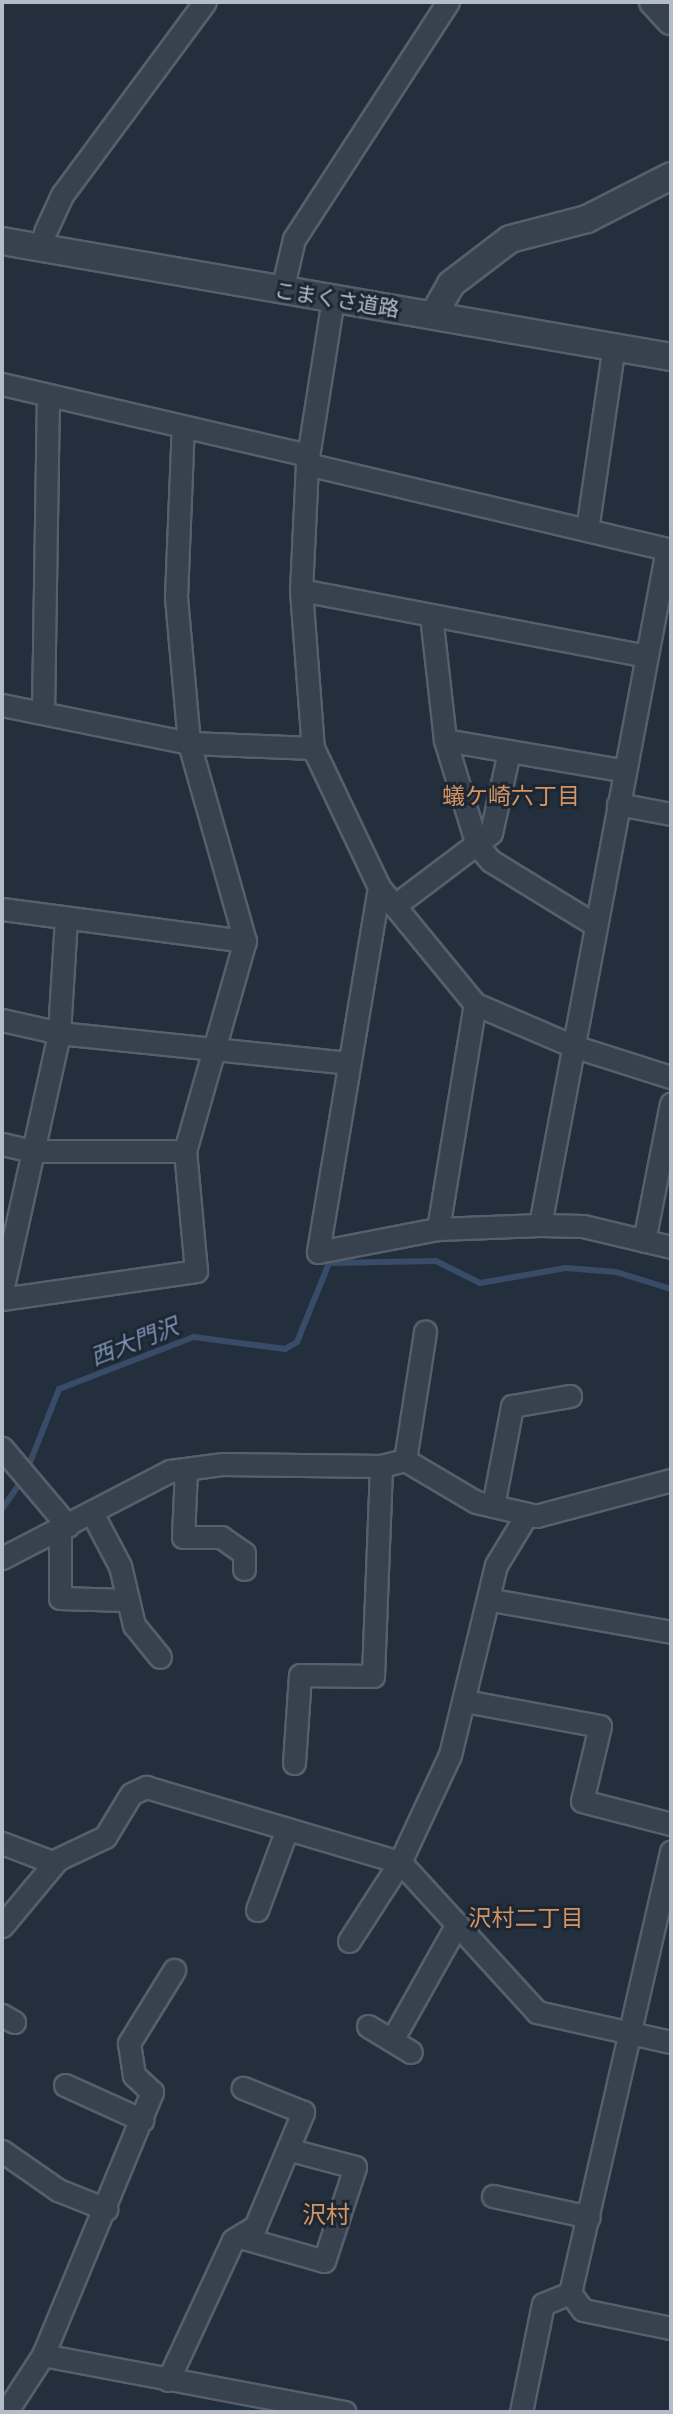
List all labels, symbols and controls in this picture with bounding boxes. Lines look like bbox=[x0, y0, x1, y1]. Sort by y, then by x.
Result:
street label: こまくさ道路 bbox=[273, 277, 401, 321]
district label: 蟻ケ崎六丁目 bbox=[442, 781, 580, 809]
water label: 西大門沢 bbox=[86, 1312, 182, 1370]
district label: 沢村二丁目 bbox=[469, 1903, 583, 1931]
district label: 沢村 bbox=[302, 2200, 350, 2228]

